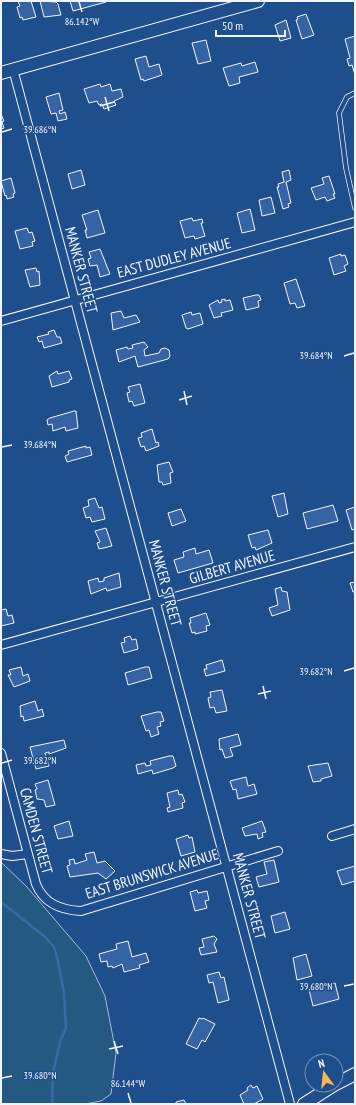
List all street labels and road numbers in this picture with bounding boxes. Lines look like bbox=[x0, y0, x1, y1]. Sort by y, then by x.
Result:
street label: MANKER STREET bbox=[61, 225, 102, 316]
street label: EAST DUDLEY AVENUE bbox=[115, 233, 233, 282]
street label: MANKER STREET bbox=[145, 538, 186, 629]
street label: GILBERT AVENUE bbox=[187, 545, 277, 588]
street label: CAMDEN STREET bbox=[16, 786, 57, 876]
street label: EAST BRUNSWICK AVENUE bbox=[83, 844, 221, 903]
street label: MANKER STREET bbox=[229, 851, 270, 942]

